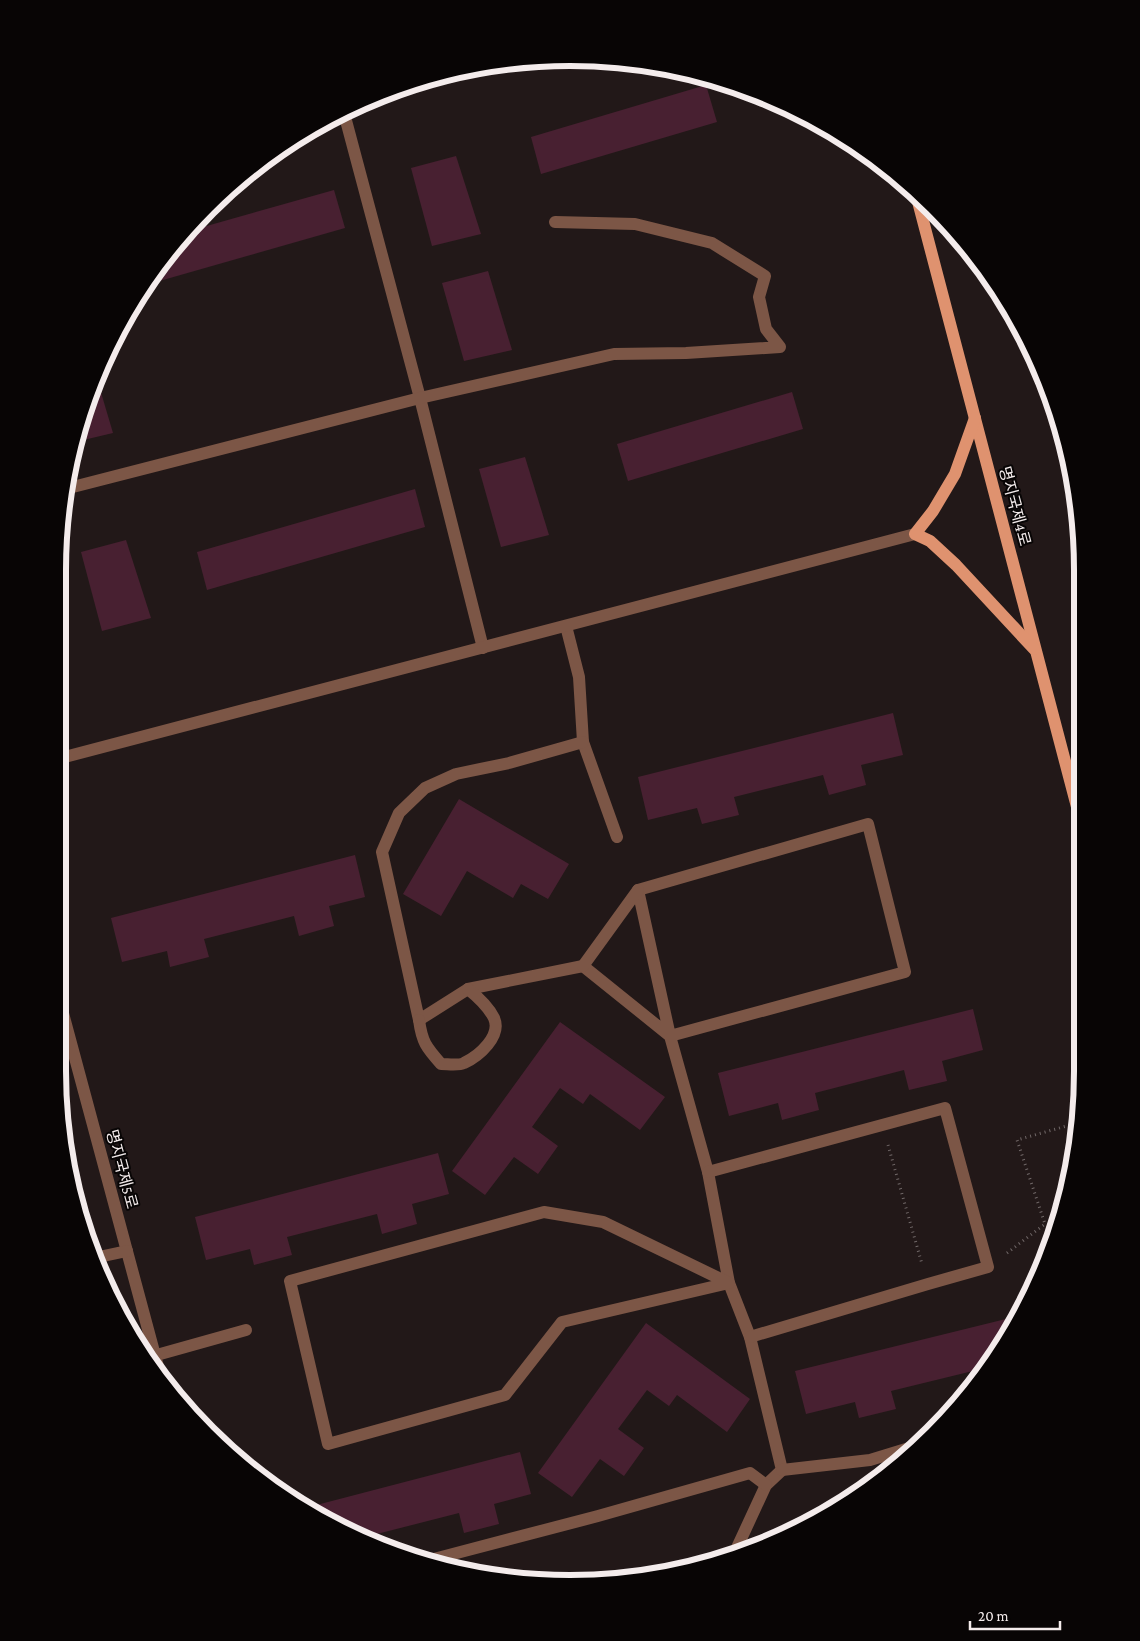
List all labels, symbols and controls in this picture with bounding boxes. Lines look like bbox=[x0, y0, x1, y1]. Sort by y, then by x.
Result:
street label: 명지국제4로 bbox=[996, 464, 1034, 548]
street label: 명지국제5로 bbox=[103, 1128, 141, 1211]
scale bar bbox=[970, 1598, 1060, 1630]
text: 20 m bbox=[978, 1608, 1009, 1624]

